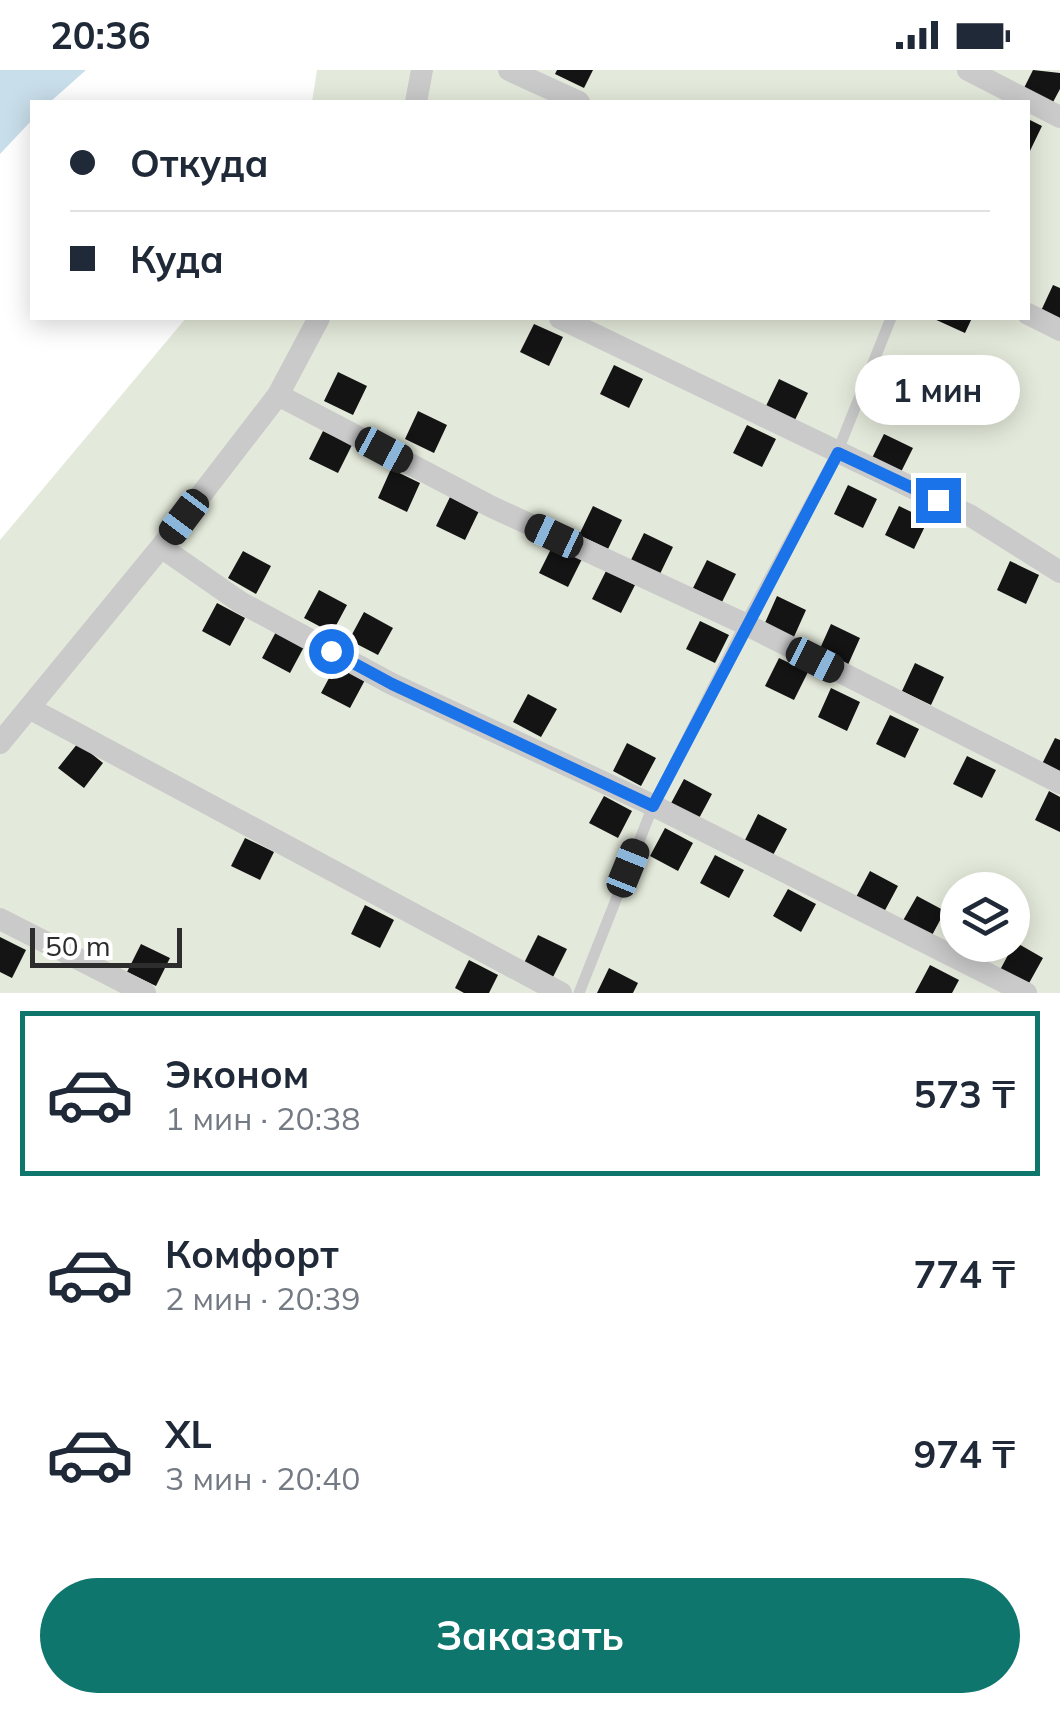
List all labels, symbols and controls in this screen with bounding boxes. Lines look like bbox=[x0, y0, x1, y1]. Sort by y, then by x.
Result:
text: 20:36 bbox=[50, 11, 151, 59]
text: Откуда bbox=[130, 139, 269, 187]
text: Куда bbox=[130, 235, 224, 283]
callout: 1 мин bbox=[856, 355, 1020, 425]
text: 1 мин bbox=[893, 370, 982, 410]
car bbox=[350, 423, 418, 477]
route end bbox=[916, 478, 961, 523]
car bbox=[154, 484, 214, 550]
car bbox=[520, 510, 588, 562]
route start bbox=[309, 629, 354, 674]
car bbox=[781, 633, 849, 687]
car bbox=[603, 835, 653, 901]
map controls bbox=[940, 872, 1030, 962]
button: layers bbox=[940, 872, 1030, 962]
scale bar bbox=[30, 923, 182, 968]
text: 50 m bbox=[45, 928, 111, 963]
icon: car bbox=[45, 1049, 135, 1139]
text: Эконом bbox=[165, 1050, 309, 1098]
text: 573 ₸ bbox=[913, 1070, 1015, 1118]
text: 1 мин · 20:38 bbox=[165, 1098, 360, 1138]
icon: car bbox=[45, 1229, 135, 1319]
text: Комфорт bbox=[165, 1230, 339, 1278]
text: 774 ₸ bbox=[913, 1250, 1015, 1298]
text: 2 мин · 20:39 bbox=[165, 1278, 360, 1318]
icon: car bbox=[45, 1409, 135, 1499]
text: XL bbox=[165, 1410, 212, 1458]
text: 974 ₸ bbox=[913, 1430, 1015, 1478]
text: 3 мин · 20:40 bbox=[165, 1458, 360, 1498]
button: Заказать bbox=[40, 1578, 1020, 1693]

